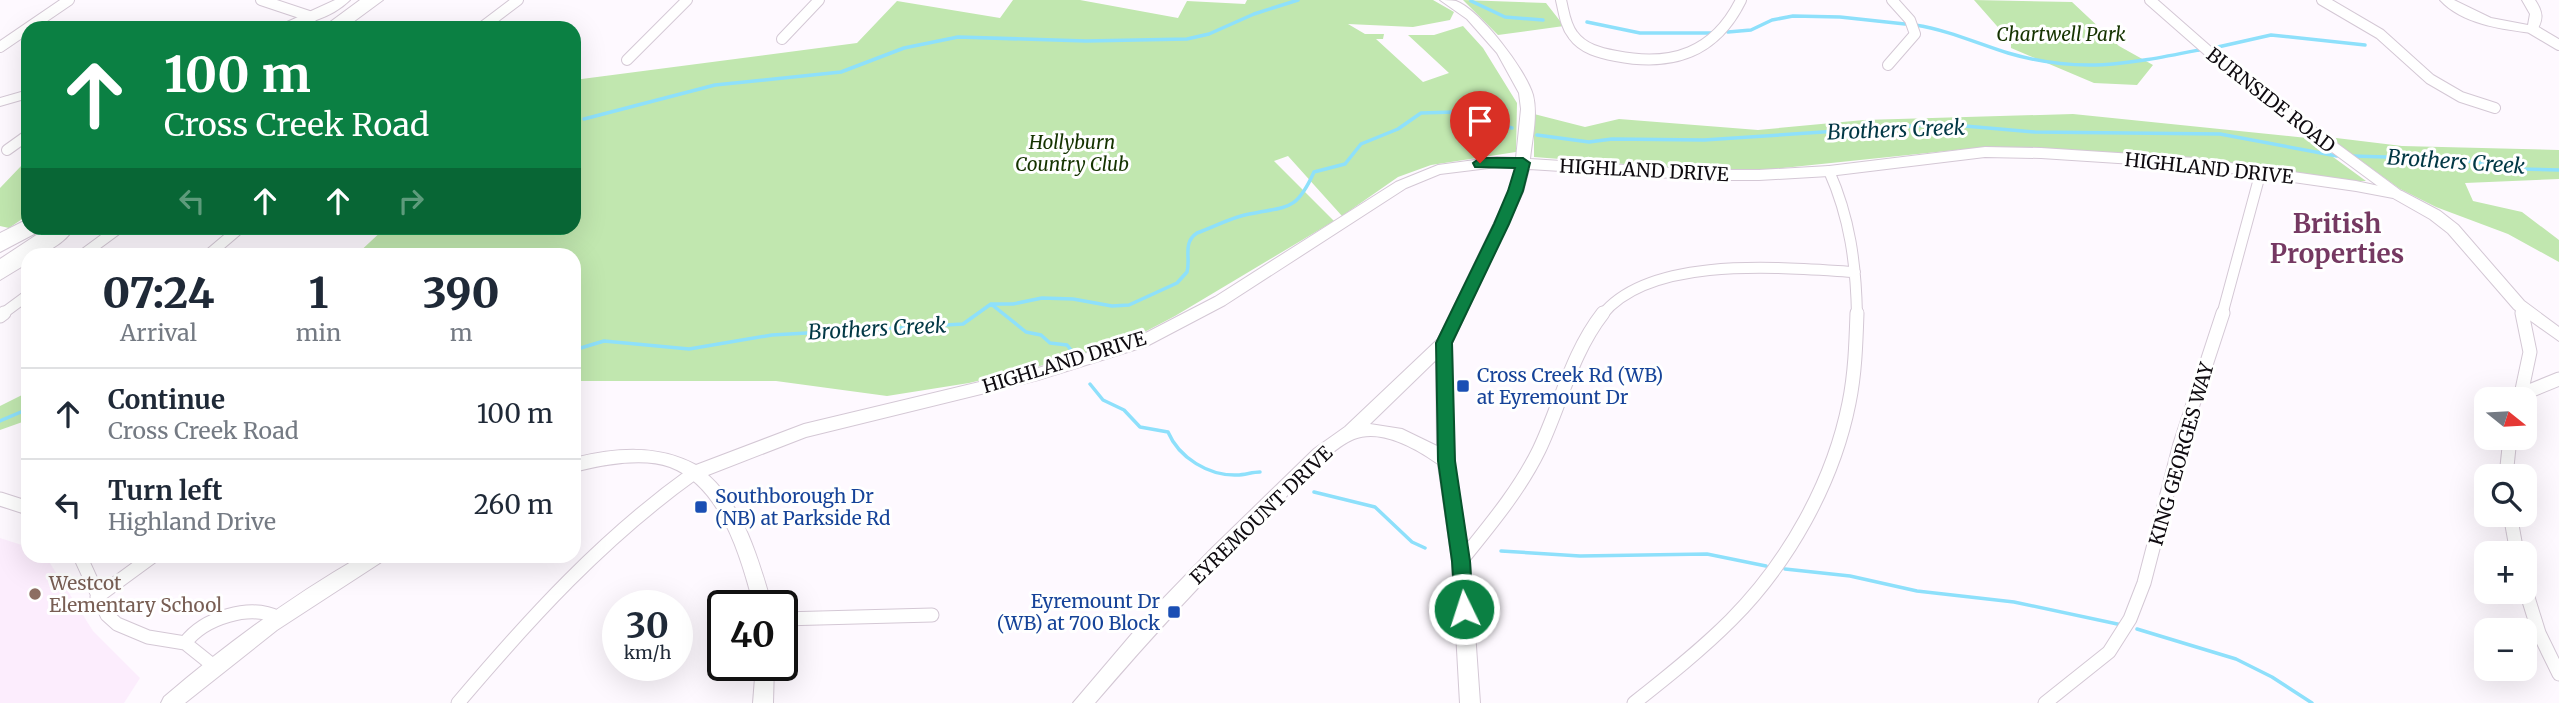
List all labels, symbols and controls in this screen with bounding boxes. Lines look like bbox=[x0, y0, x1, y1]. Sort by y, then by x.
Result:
park label: Chartwell Park bbox=[1996, 22, 2126, 46]
street label: BURNSIDE ROAD bbox=[2202, 42, 2340, 158]
text: 100 m bbox=[164, 44, 311, 105]
icon: ahead bbox=[49, 49, 140, 140]
pin bbox=[1450, 91, 1510, 163]
icon: arrive bbox=[1461, 102, 1499, 140]
text: Cross Creek Road bbox=[164, 105, 429, 145]
water label: Brothers Creek bbox=[1826, 114, 1966, 145]
park label: Hollyburn Country Club bbox=[1015, 130, 1129, 176]
water label: Brothers Creek bbox=[2386, 143, 2526, 180]
street label: HIGHLAND DRIVE bbox=[2123, 147, 2295, 189]
street label: HIGHLAND DRIVE bbox=[1559, 154, 1729, 186]
icon: left bbox=[173, 182, 211, 220]
icon: ahead bbox=[246, 182, 284, 220]
icon: ahead bbox=[319, 182, 357, 220]
icon: right bbox=[392, 182, 430, 220]
district label: British Properties bbox=[2270, 207, 2404, 270]
text: 07:24 bbox=[102, 267, 214, 319]
text: 1 bbox=[309, 267, 328, 319]
text: 390 bbox=[423, 267, 500, 319]
water label: Brothers Creek bbox=[807, 311, 947, 346]
text: Arrival bbox=[120, 318, 197, 347]
text: min bbox=[296, 318, 341, 347]
text: m bbox=[450, 318, 473, 347]
street label: HIGHLAND DRIVE bbox=[979, 326, 1149, 398]
street label: KING GEORGES WAY bbox=[2143, 359, 2219, 548]
place label: Cross Creek Rd (WB) at Eyremount Dr bbox=[1477, 363, 1663, 409]
marker: Cross Creek Rd (WB) at Eyremount Dr bbox=[1455, 378, 1471, 394]
text: Continue bbox=[108, 383, 225, 416]
north arrow bbox=[2474, 387, 2538, 450]
map controls bbox=[2474, 387, 2537, 681]
icon: ahead bbox=[49, 395, 87, 433]
text: 100 m bbox=[477, 397, 553, 430]
text: Cross Creek Road bbox=[108, 416, 299, 445]
street label: EYREMOUNT DRIVE bbox=[1185, 441, 1337, 589]
button: search bbox=[2474, 464, 2537, 527]
text: Turn left bbox=[108, 474, 222, 507]
place label: Southborough Dr (NB) at Parkside Rd bbox=[715, 484, 891, 530]
icon: left bbox=[49, 486, 87, 524]
text: 260 m bbox=[474, 488, 553, 521]
marker: Southborough Dr (NB) at Parkside Rd bbox=[693, 499, 709, 515]
text: Highland Drive bbox=[108, 507, 276, 536]
button: + bbox=[2474, 541, 2537, 604]
place label: Westcot Elementary School bbox=[48, 571, 222, 617]
position arrow bbox=[1427, 572, 1501, 646]
marker: Westcot Elementary School bbox=[27, 586, 43, 602]
place label: Eyremount Dr (WB) at 700 Block bbox=[997, 589, 1160, 635]
speed limit sign: 40 bbox=[707, 590, 798, 681]
text: 30 bbox=[626, 604, 669, 648]
marker: Eyremount Dr (WB) at 700 Block bbox=[1166, 604, 1182, 620]
button: − bbox=[2474, 618, 2537, 681]
text: km/h bbox=[624, 641, 671, 664]

